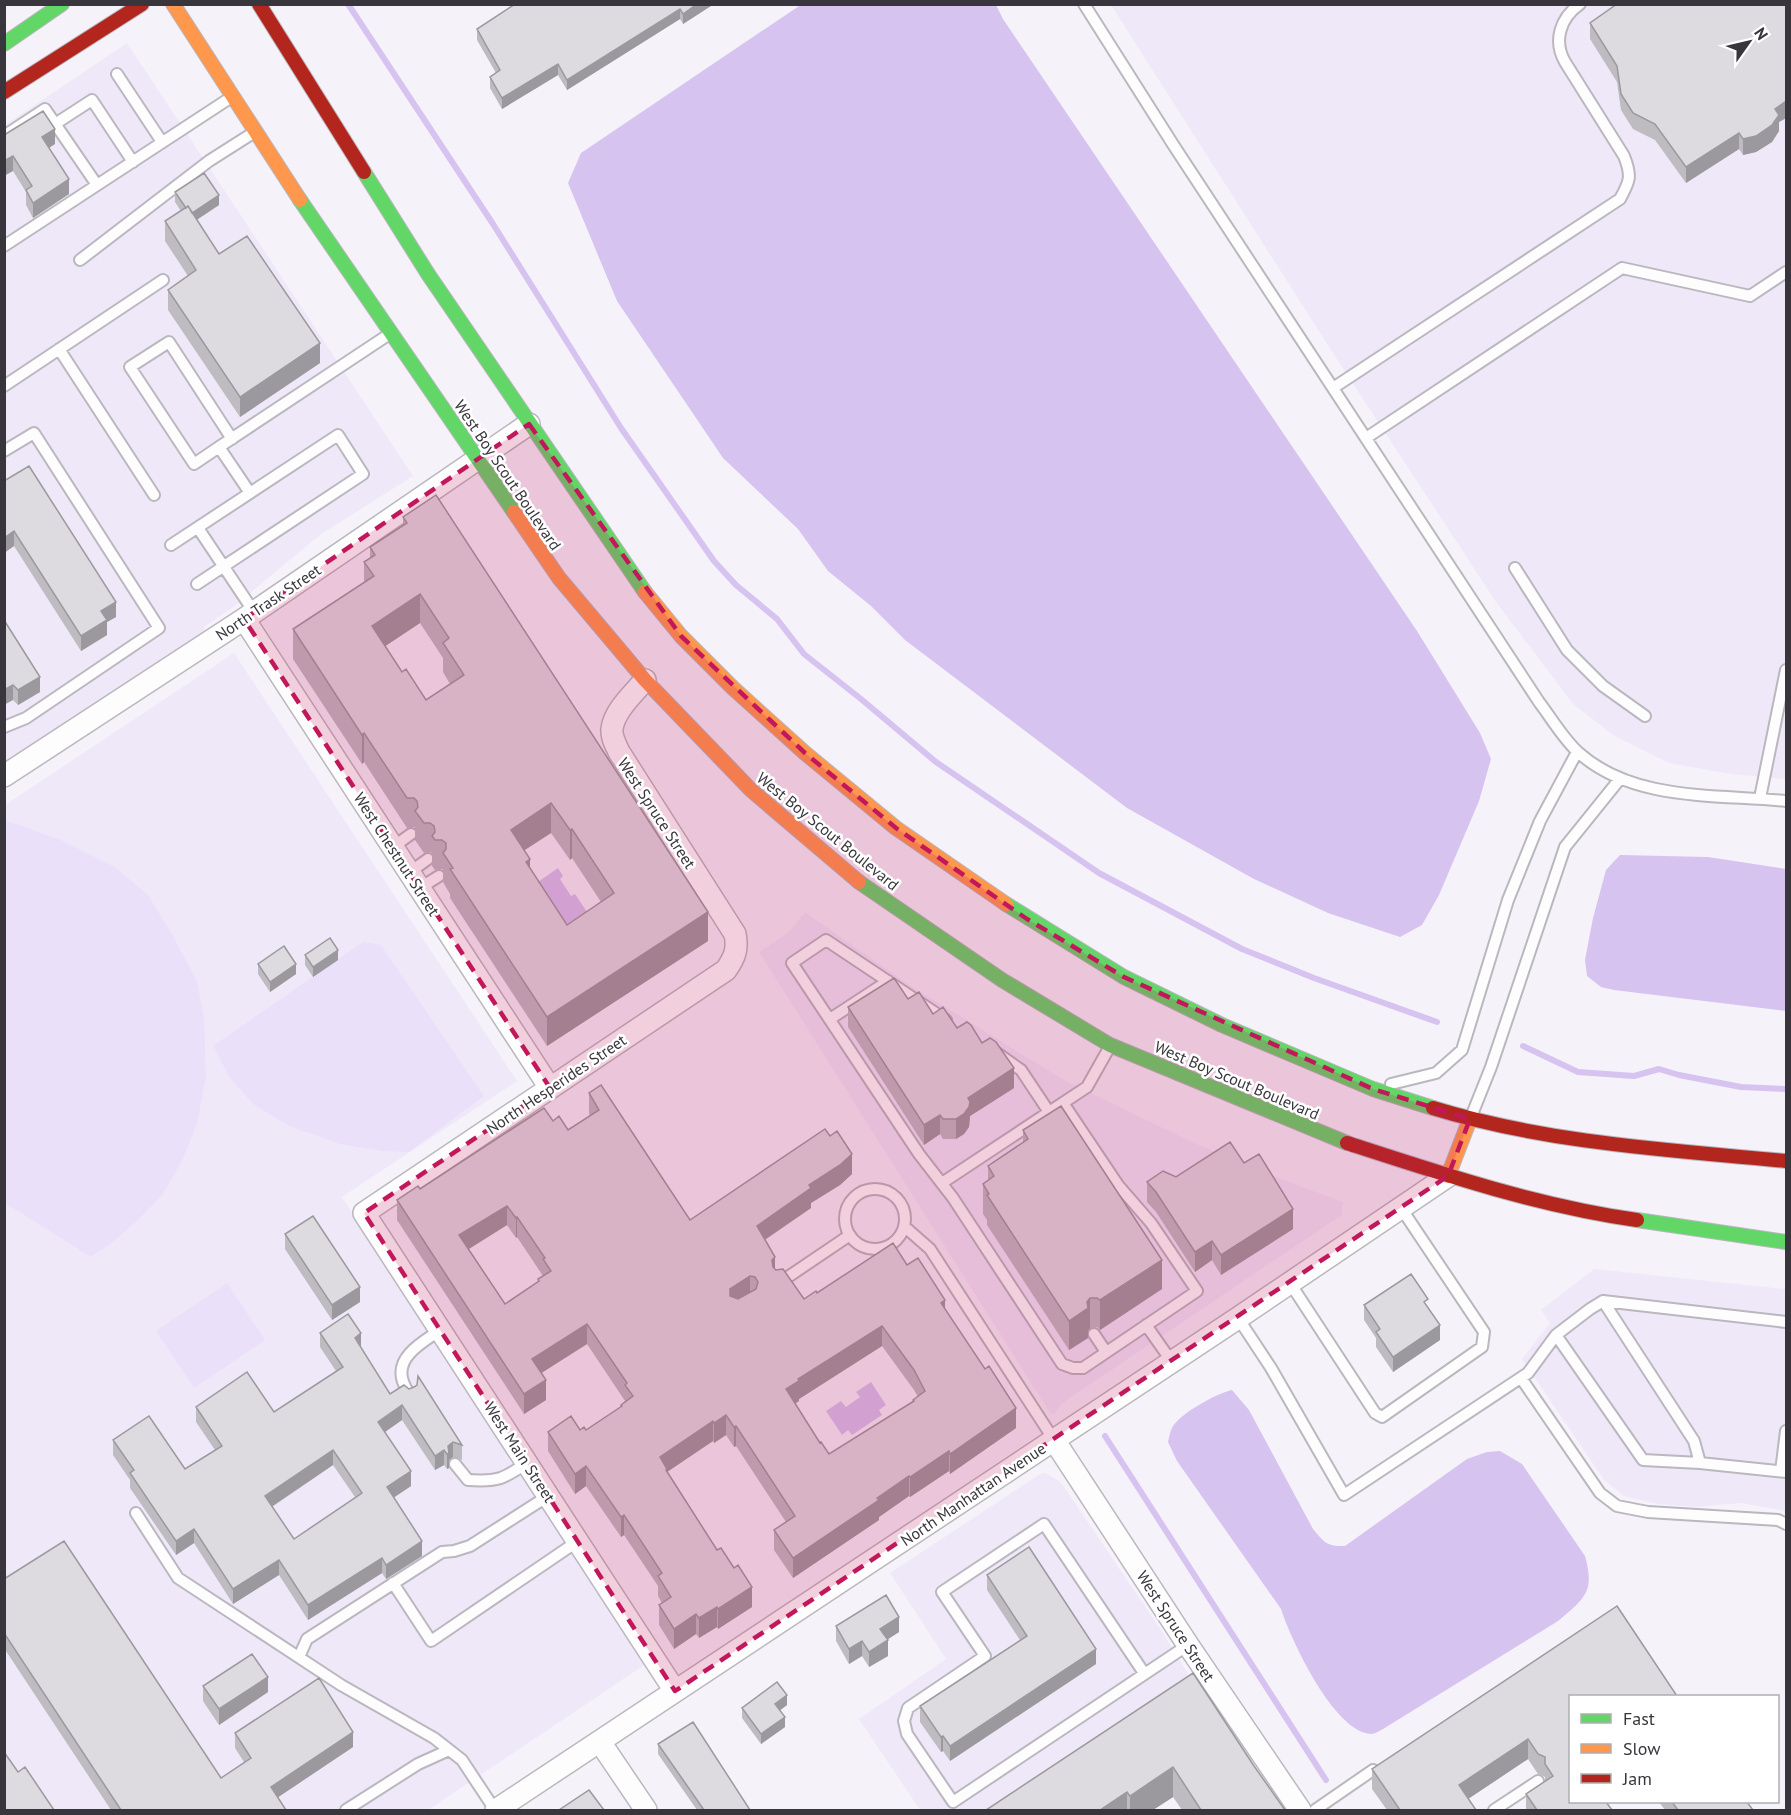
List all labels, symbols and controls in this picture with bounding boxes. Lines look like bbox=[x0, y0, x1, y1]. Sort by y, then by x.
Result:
north arrow bbox=[1719, 12, 1779, 72]
text: N bbox=[1750, 24, 1773, 44]
street label: West Boy Scout Boulevard bbox=[450, 396, 566, 554]
street label: North Trask Street bbox=[211, 559, 325, 645]
street label: West Spruce Street bbox=[614, 754, 701, 873]
street label: West Boy Scout Boulevard bbox=[753, 768, 903, 894]
street label: West Chestnut Street bbox=[350, 788, 445, 920]
street label: North Hesperides Street bbox=[482, 1029, 630, 1138]
street label: West Boy Scout Boulevard bbox=[1152, 1036, 1322, 1124]
street label: West Main Street bbox=[480, 1398, 560, 1507]
street label: North Manhattan Avenue bbox=[897, 1438, 1049, 1550]
street label: West Spruce Street bbox=[1133, 1567, 1220, 1686]
legend bbox=[1569, 1695, 1779, 1803]
text: Fast bbox=[1623, 1707, 1655, 1730]
text: Slow bbox=[1623, 1737, 1661, 1760]
text: Jam bbox=[1622, 1767, 1652, 1790]

